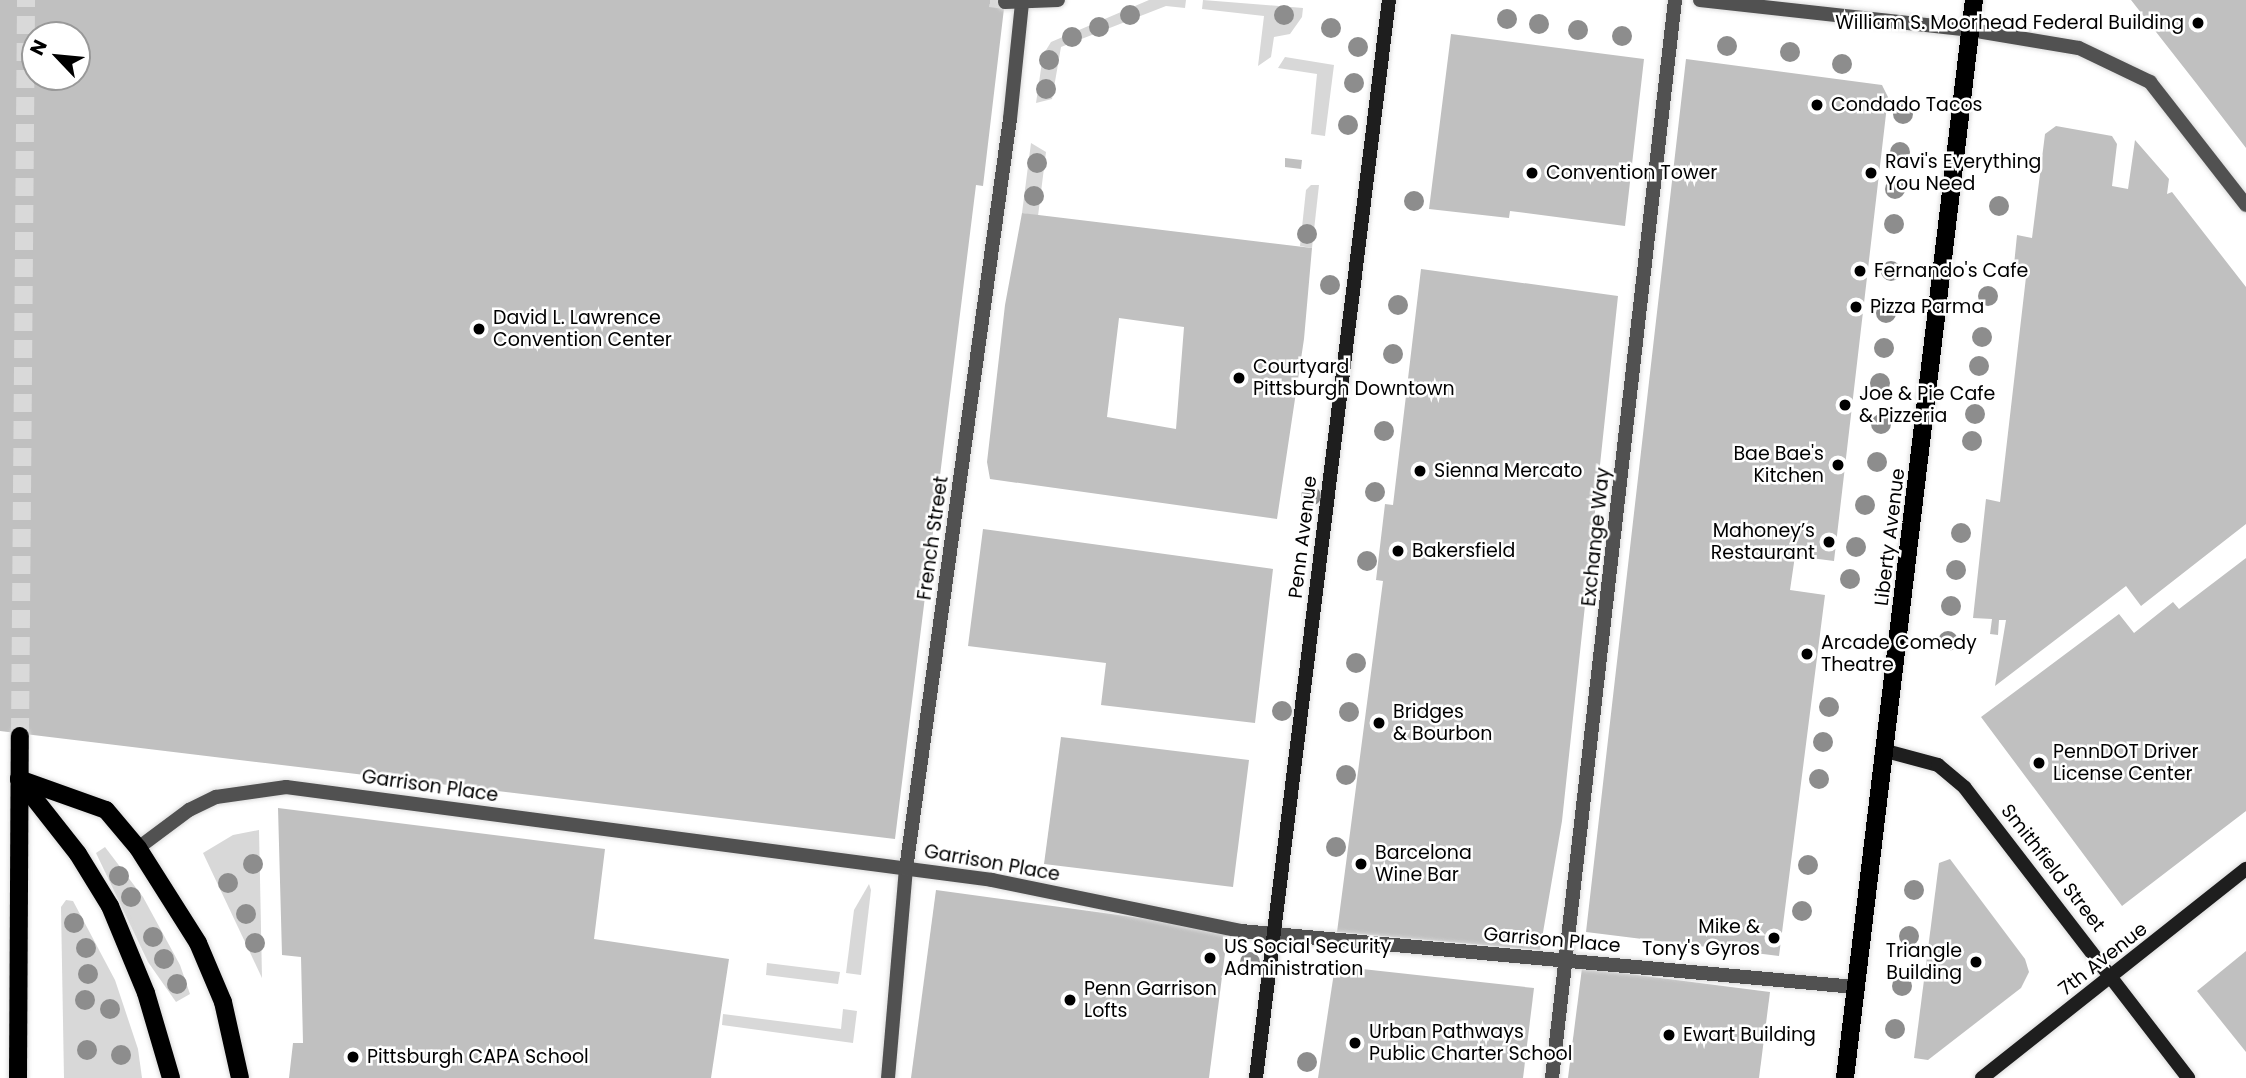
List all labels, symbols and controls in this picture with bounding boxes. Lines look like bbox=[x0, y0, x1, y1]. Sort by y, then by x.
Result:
place label: William S. Moorhead Federal Building bbox=[1835, 12, 2184, 34]
marker: William S. Moorhead Federal Building bbox=[2190, 15, 2206, 31]
north arrow bbox=[21, 21, 91, 91]
text: N bbox=[23, 35, 54, 60]
place label: Condado Tacos bbox=[1831, 94, 1982, 116]
marker: Condado Tacos bbox=[1809, 97, 1825, 113]
place label: Ravi's Everything You Need bbox=[1885, 151, 2041, 195]
place label: Convention Tower bbox=[1546, 162, 1717, 184]
marker: Convention Tower bbox=[1524, 165, 1540, 181]
marker: Ravi's Everything You Need bbox=[1863, 165, 1879, 181]
place label: Fernando's Cafe bbox=[1874, 260, 2028, 282]
marker: Fernando's Cafe bbox=[1852, 263, 1868, 279]
place label: Pizza Parma bbox=[1870, 296, 1984, 318]
marker: Pizza Parma bbox=[1848, 299, 1864, 315]
place label: David L. Lawrence Convention Center bbox=[493, 307, 672, 351]
marker: David L. Lawrence Convention Center bbox=[471, 321, 487, 337]
place label: Courtyard Pittsburgh Downtown bbox=[1253, 356, 1455, 400]
marker: Courtyard Pittsburgh Downtown bbox=[1231, 370, 1247, 386]
place label: Joe & Pie Cafe & Pizzeria bbox=[1859, 383, 1995, 427]
marker: Joe & Pie Cafe & Pizzeria bbox=[1837, 397, 1853, 413]
place label: Bae Bae's Kitchen bbox=[1733, 443, 1824, 487]
marker: Bae Bae's Kitchen bbox=[1830, 457, 1846, 473]
place label: Sienna Mercato bbox=[1434, 460, 1583, 482]
marker: Sienna Mercato bbox=[1412, 463, 1428, 479]
street label: Exchange Way bbox=[1577, 467, 1615, 607]
street label: Liberty Avenue bbox=[1870, 467, 1910, 607]
street label: Penn Avenue bbox=[1284, 474, 1322, 600]
street label: French Street bbox=[913, 475, 953, 601]
place label: Mahoney’s Restaurant bbox=[1711, 520, 1815, 564]
marker: Mahoney’s Restaurant bbox=[1821, 534, 1837, 550]
place label: Bakersfield bbox=[1412, 540, 1515, 562]
marker: Bakersfield bbox=[1390, 543, 1406, 559]
place label: Arcade Comedy Theatre bbox=[1821, 632, 1977, 676]
marker: Arcade Comedy Theatre bbox=[1799, 646, 1815, 662]
place label: Bridges & Bourbon bbox=[1393, 701, 1492, 745]
marker: Bridges & Bourbon bbox=[1371, 715, 1387, 731]
place label: PennDOT Driver License Center bbox=[2053, 741, 2199, 785]
marker: PennDOT Driver License Center bbox=[2031, 755, 2047, 771]
street label: Garrison Place bbox=[360, 765, 500, 807]
street label: Smithfield Street bbox=[1996, 800, 2110, 936]
street label: Garrison Place bbox=[922, 840, 1062, 886]
place label: Barcelona Wine Bar bbox=[1375, 842, 1472, 886]
marker: Barcelona Wine Bar bbox=[1353, 856, 1369, 872]
place label: Mike & Tony's Gyros bbox=[1642, 916, 1760, 960]
street label: 7th Avenue bbox=[2054, 917, 2152, 1001]
street label: Garrison Place bbox=[1482, 923, 1622, 957]
marker: Mike & Tony's Gyros bbox=[1766, 930, 1782, 946]
place label: US Social Security Administration bbox=[1224, 936, 1391, 980]
place label: Triangle Building bbox=[1886, 940, 1962, 984]
marker: US Social Security Administration bbox=[1202, 950, 1218, 966]
marker: Triangle Building bbox=[1968, 954, 1984, 970]
place label: Penn Garrison Lofts bbox=[1084, 978, 1217, 1022]
marker: Penn Garrison Lofts bbox=[1062, 992, 1078, 1008]
place label: Urban Pathways Public Charter School bbox=[1369, 1021, 1572, 1065]
place label: Ewart Building bbox=[1683, 1024, 1816, 1046]
marker: Ewart Building bbox=[1661, 1027, 1677, 1043]
marker: Urban Pathways Public Charter School bbox=[1347, 1035, 1363, 1051]
place label: Pittsburgh CAPA School bbox=[367, 1046, 589, 1068]
marker: Pittsburgh CAPA School bbox=[345, 1049, 361, 1065]

